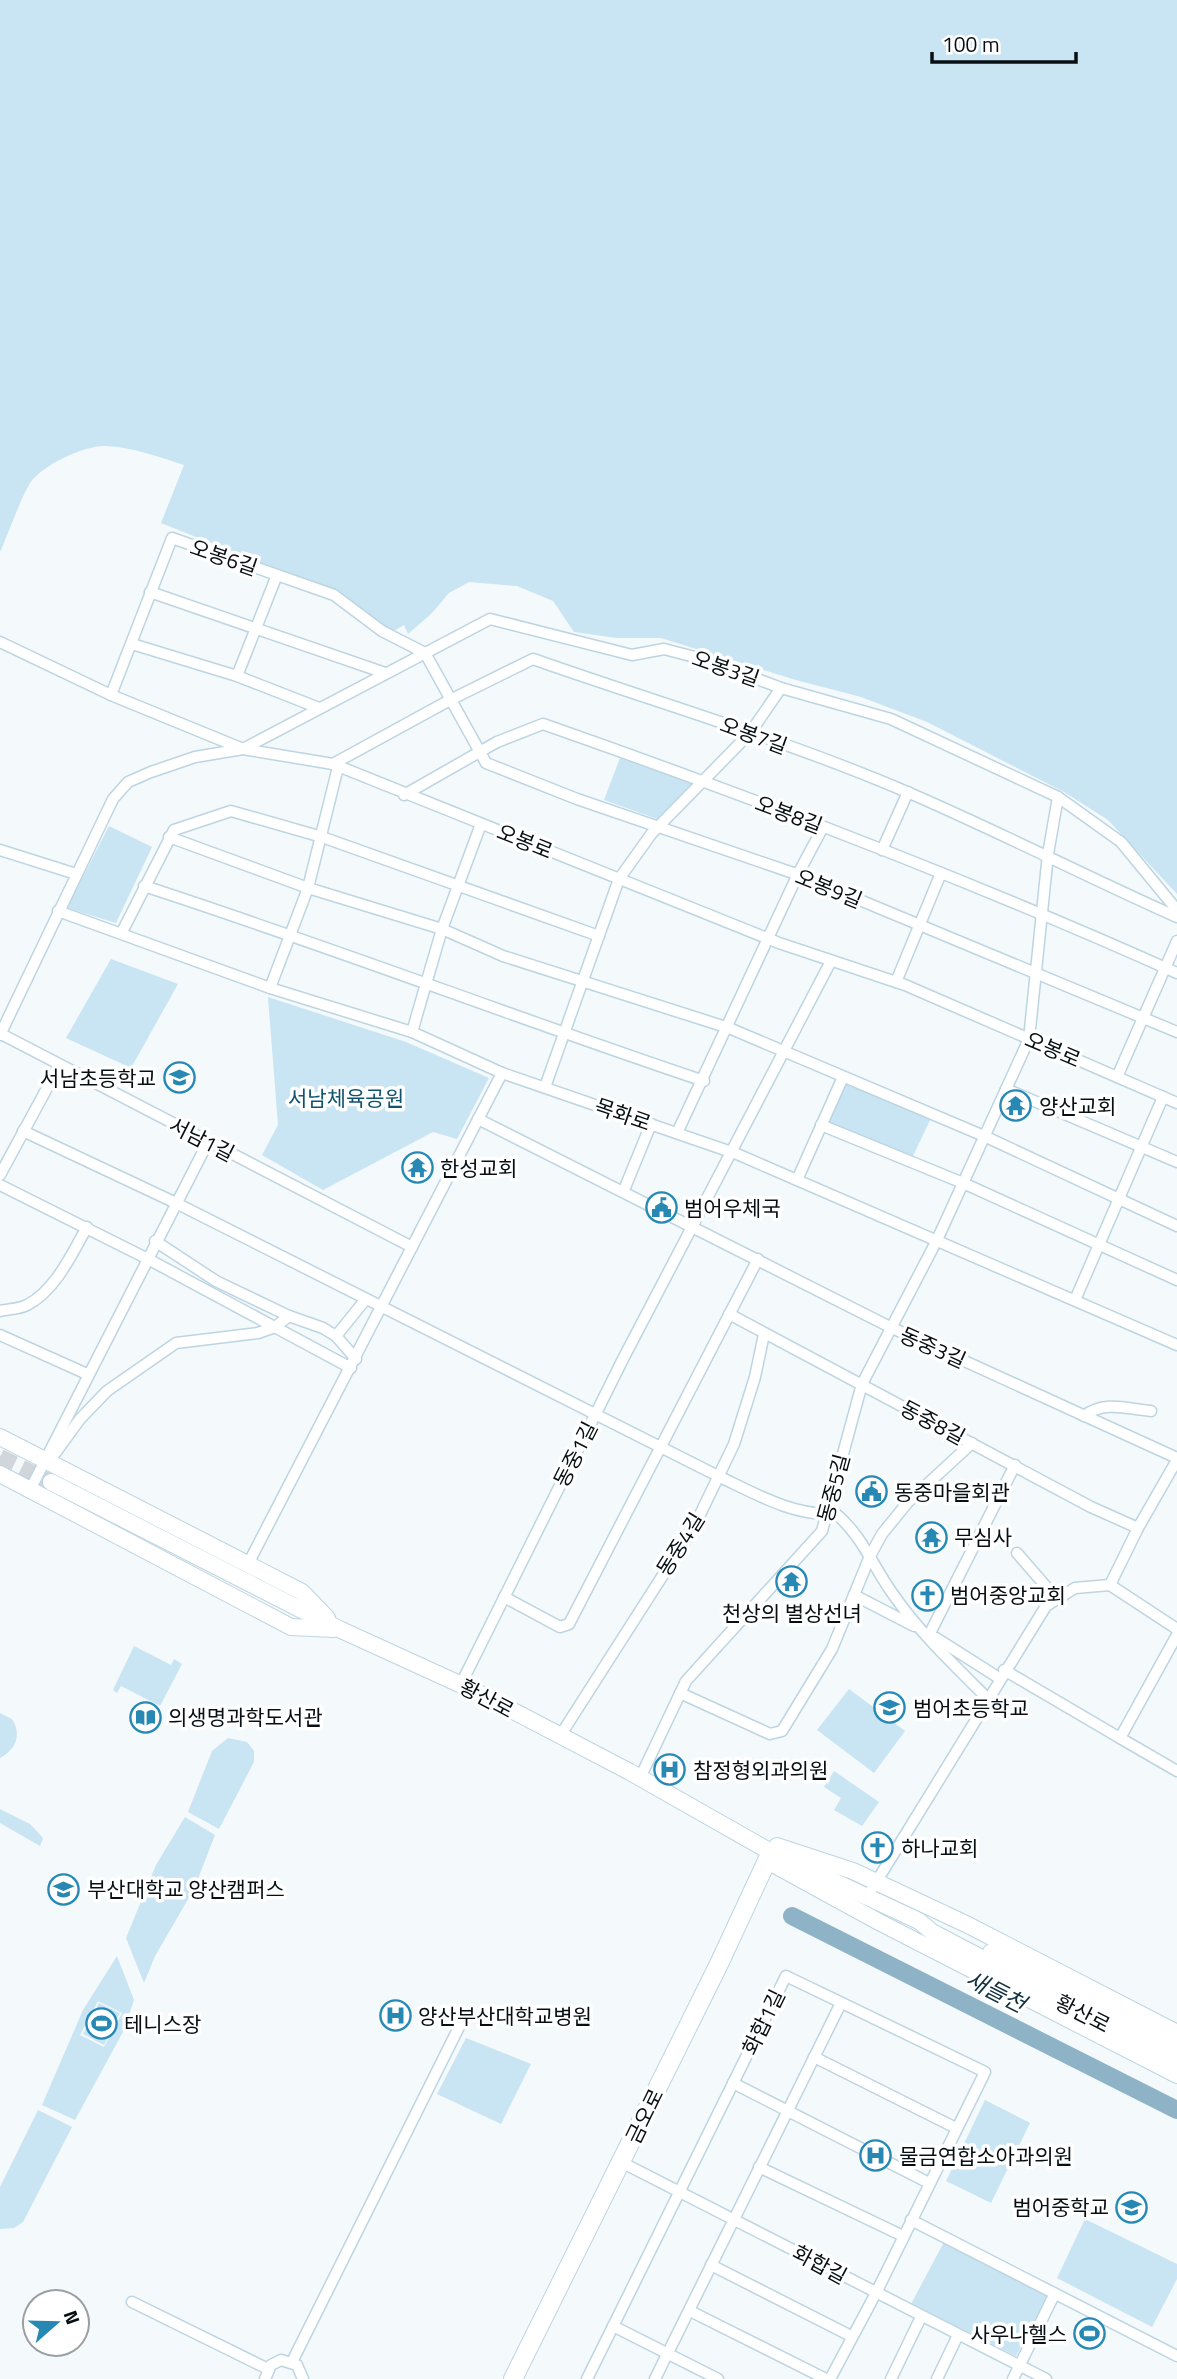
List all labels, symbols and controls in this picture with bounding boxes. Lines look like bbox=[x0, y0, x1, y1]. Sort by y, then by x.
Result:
scale bar bbox=[932, 21, 1076, 65]
text: 100 m bbox=[942, 28, 999, 60]
street label: 오봉6길 bbox=[186, 531, 262, 583]
street label: 오봉3길 bbox=[688, 642, 764, 694]
street label: 오봉7길 bbox=[716, 708, 792, 762]
street label: 오봉8길 bbox=[751, 787, 827, 841]
street label: 오봉로 bbox=[492, 815, 558, 867]
street label: 오봉9길 bbox=[791, 860, 867, 916]
street label: 오봉로 bbox=[1020, 1023, 1086, 1075]
school or university icon: 서남초등학교 bbox=[162, 1061, 196, 1095]
place label: 서남초등학교 bbox=[40, 1062, 156, 1094]
park label: 서남체육공원 bbox=[288, 1082, 404, 1114]
street label: 목화로 bbox=[590, 1089, 656, 1139]
temple icon: 양산교회 bbox=[999, 1089, 1033, 1123]
place label: 양산교회 bbox=[1039, 1090, 1116, 1122]
street label: 서남1길 bbox=[164, 1109, 240, 1169]
temple icon: 한성교회 bbox=[400, 1151, 434, 1185]
place label: 한성교회 bbox=[440, 1152, 517, 1184]
public building icon: 범어우체국 bbox=[644, 1191, 678, 1225]
place label: 범어우체국 bbox=[684, 1192, 781, 1224]
street label: 동중3길 bbox=[895, 1318, 971, 1376]
street label: 동중8길 bbox=[895, 1392, 971, 1452]
street label: 동중1길 bbox=[545, 1416, 605, 1492]
street label: 동중5길 bbox=[809, 1450, 857, 1526]
public building icon: 동중마을회관 bbox=[854, 1475, 888, 1509]
place label: 동중마을회관 bbox=[894, 1476, 1010, 1508]
street label: 동중4길 bbox=[648, 1506, 712, 1582]
temple icon: 무심사 bbox=[914, 1520, 948, 1554]
place label: 무심사 bbox=[954, 1521, 1012, 1553]
temple icon: 천상의 별상선녀 bbox=[775, 1564, 809, 1598]
church icon: 범어중앙교회 bbox=[910, 1578, 944, 1612]
place label: 범어중앙교회 bbox=[950, 1579, 1066, 1611]
place label: 천상의 별상선녀 bbox=[722, 1597, 862, 1629]
street label: 황산로 bbox=[454, 1670, 520, 1726]
school or university icon: 범어초등학교 bbox=[873, 1691, 907, 1725]
place label: 범어초등학교 bbox=[913, 1692, 1029, 1724]
library icon: 의생명과학도서관 bbox=[128, 1700, 162, 1734]
place label: 의생명과학도서관 bbox=[168, 1701, 323, 1733]
hospital icon: 참정형외과의원 bbox=[653, 1753, 687, 1787]
place label: 참정형외과의원 bbox=[693, 1754, 828, 1786]
church icon: 하나교회 bbox=[861, 1831, 895, 1865]
place label: 하나교회 bbox=[901, 1832, 978, 1864]
school or university icon: 부산대학교 양산캠퍼스 bbox=[47, 1872, 81, 1906]
place label: 부산대학교 양산캠퍼스 bbox=[87, 1873, 285, 1905]
water label: 새들천 bbox=[960, 1961, 1035, 2022]
street label: 화합1길 bbox=[733, 1984, 793, 2060]
street label: 황산로 bbox=[1050, 1986, 1116, 2040]
hospital icon: 양산부산대학교병원 bbox=[378, 1999, 412, 2033]
place label: 양산부산대학교병원 bbox=[418, 2000, 592, 2032]
sports icon: 테니스장 bbox=[84, 2007, 118, 2041]
place label: 테니스장 bbox=[124, 2008, 201, 2040]
street label: 금오로 bbox=[617, 2083, 671, 2149]
hospital icon: 물금연합소아과의원 bbox=[859, 2139, 893, 2173]
place label: 물금연합소아과의원 bbox=[899, 2140, 1073, 2172]
school or university icon: 범어중학교 bbox=[1115, 2190, 1149, 2224]
place label: 범어중학교 bbox=[1012, 2191, 1109, 2223]
street label: 화합길 bbox=[787, 2236, 853, 2292]
north arrow bbox=[21, 2288, 91, 2358]
text: N bbox=[57, 2306, 88, 2328]
sports icon: 사우나헬스 bbox=[1073, 2317, 1107, 2351]
place label: 사우나헬스 bbox=[970, 2318, 1067, 2350]

